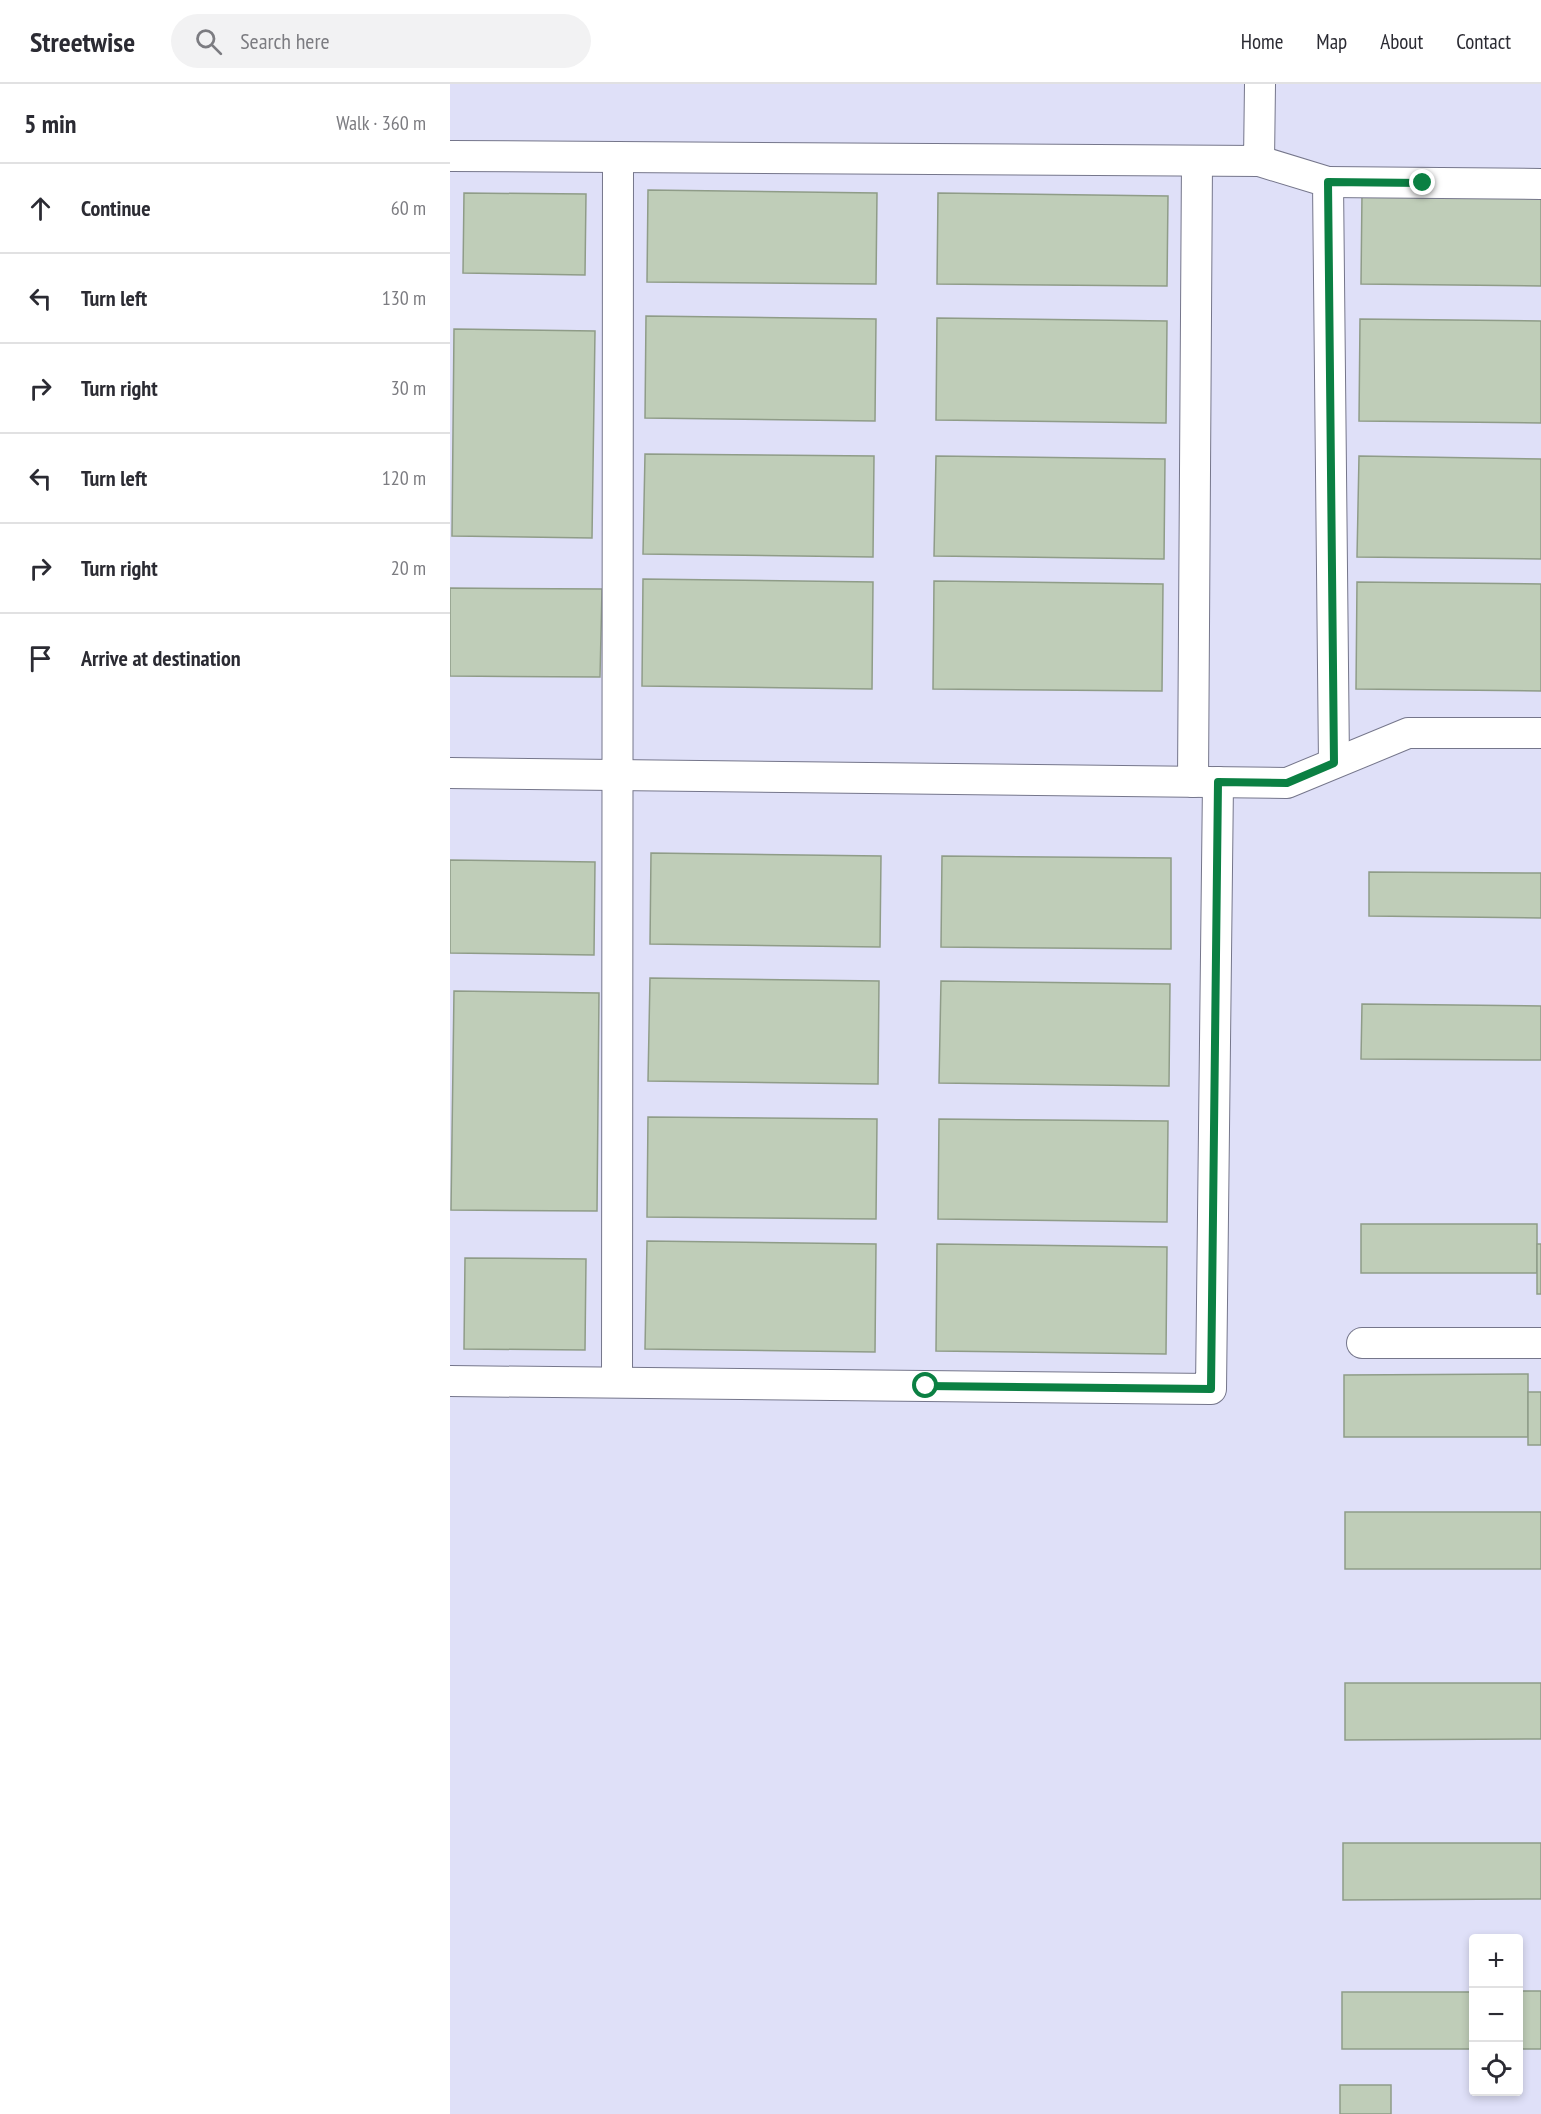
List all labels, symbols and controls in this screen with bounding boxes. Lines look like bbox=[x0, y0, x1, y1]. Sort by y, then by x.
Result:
search box bbox=[171, 14, 591, 68]
text: Streetwise bbox=[30, 23, 135, 60]
icon: search bbox=[192, 25, 225, 58]
text: Search here bbox=[240, 27, 330, 55]
text: Home bbox=[1241, 28, 1283, 55]
text: Map bbox=[1316, 28, 1347, 55]
text: About bbox=[1380, 28, 1423, 55]
text: Contact bbox=[1456, 28, 1511, 55]
text: 5 min bbox=[24, 107, 77, 140]
text: Walk · 360 m bbox=[336, 110, 426, 136]
route end bbox=[1409, 169, 1435, 195]
icon: ahead bbox=[24, 192, 57, 225]
text: Continue bbox=[81, 194, 151, 222]
text: 60 m bbox=[391, 195, 426, 221]
icon: left bbox=[24, 282, 57, 315]
text: Turn left bbox=[81, 284, 147, 312]
text: 130 m bbox=[382, 285, 426, 311]
icon: right bbox=[24, 372, 57, 405]
text: Turn right bbox=[81, 374, 158, 402]
text: 30 m bbox=[391, 375, 426, 401]
icon: left bbox=[24, 462, 57, 495]
text: Turn left bbox=[81, 464, 147, 492]
text: 120 m bbox=[382, 465, 426, 491]
icon: right bbox=[24, 552, 57, 585]
text: Turn right bbox=[81, 554, 158, 582]
text: 20 m bbox=[391, 555, 426, 581]
icon: arrive bbox=[24, 642, 57, 675]
text: Arrive at destination bbox=[81, 644, 241, 672]
route start bbox=[912, 1372, 938, 1398]
map controls bbox=[1469, 1934, 1523, 2096]
button: + bbox=[1469, 1934, 1523, 1988]
button: − bbox=[1469, 1988, 1523, 2042]
button: locate bbox=[1469, 2042, 1523, 2096]

